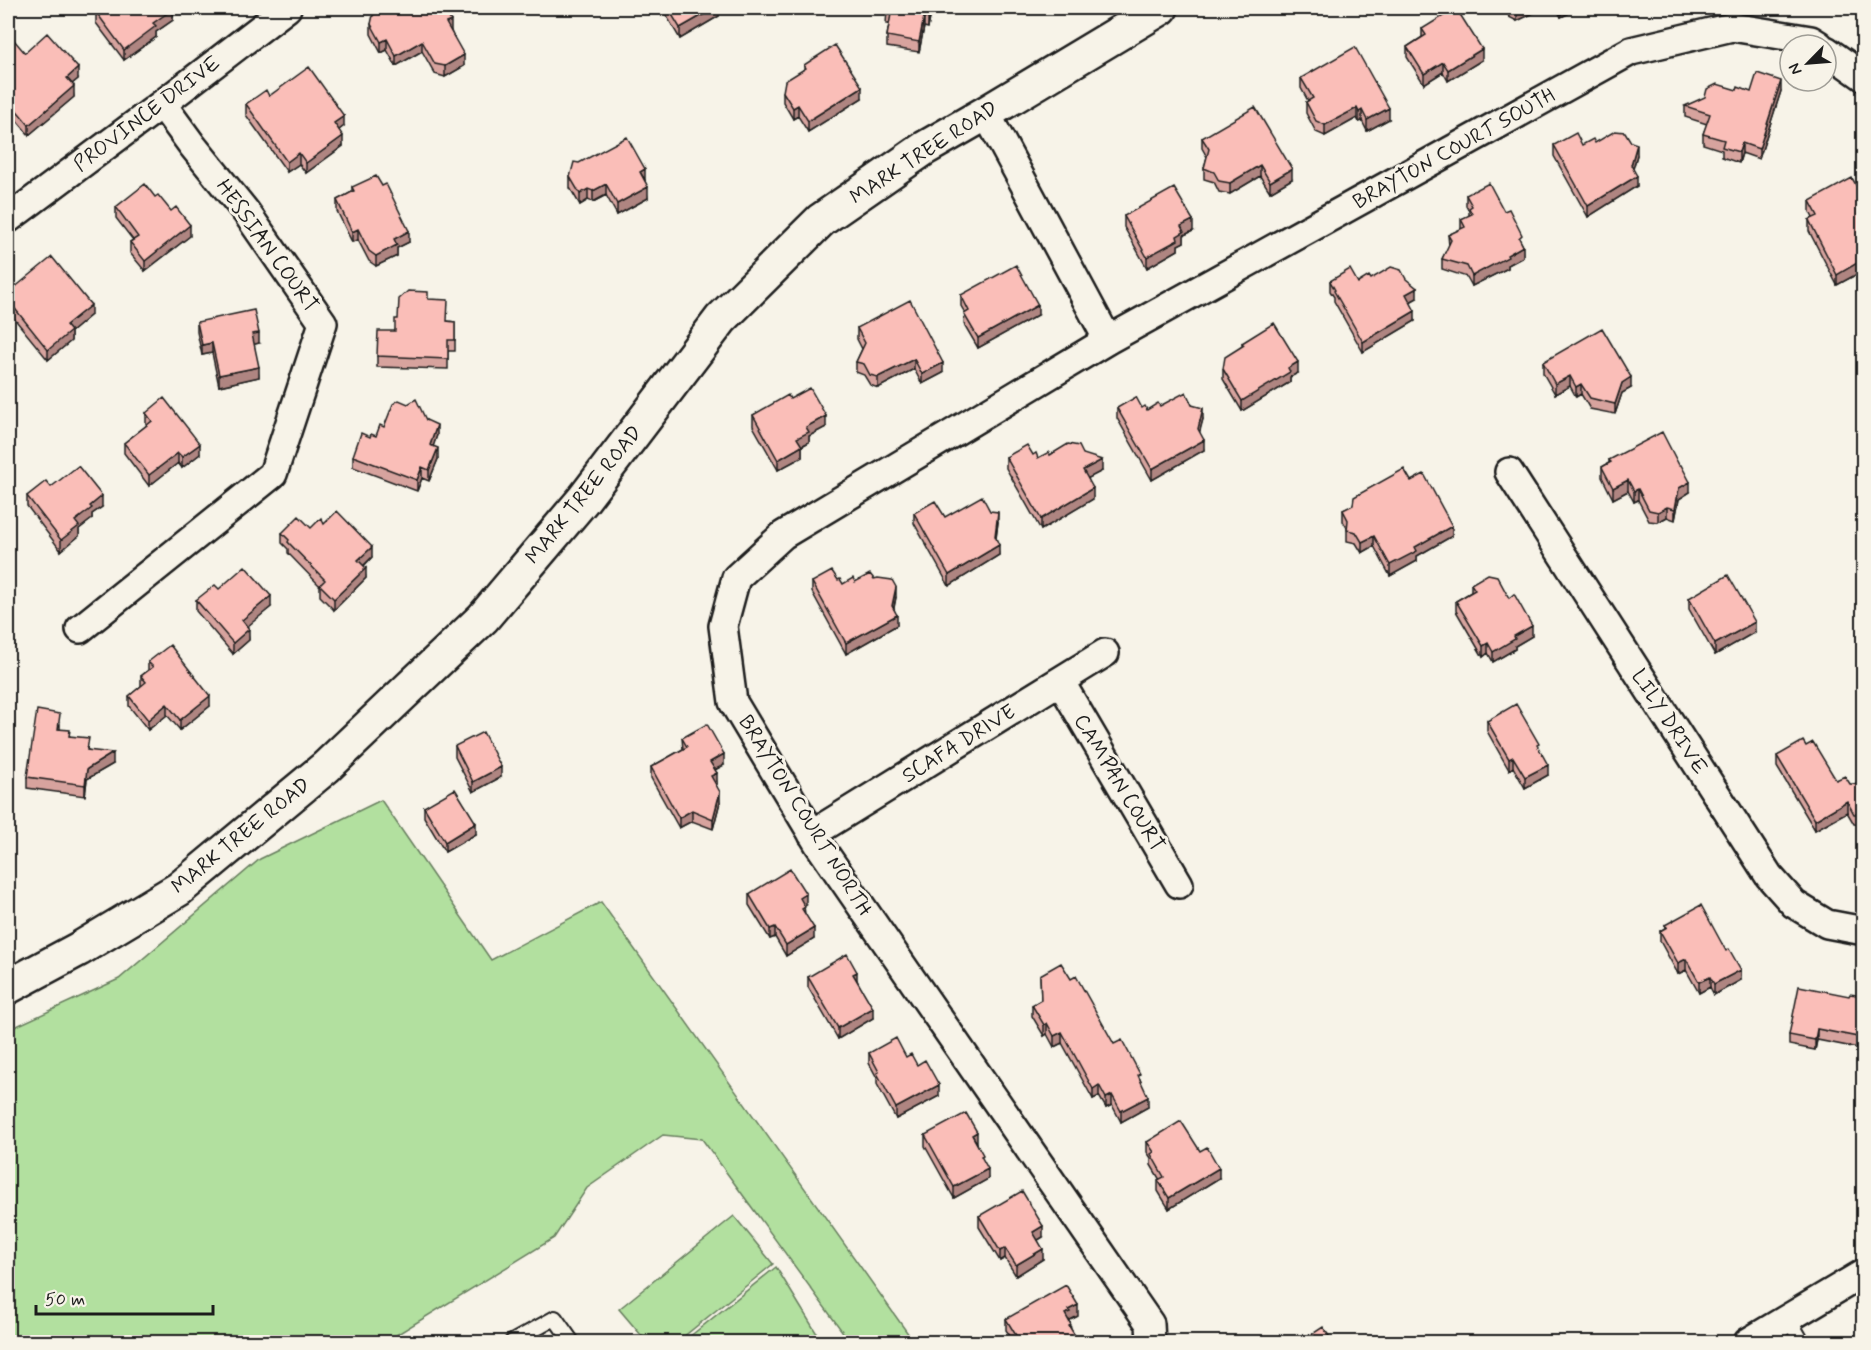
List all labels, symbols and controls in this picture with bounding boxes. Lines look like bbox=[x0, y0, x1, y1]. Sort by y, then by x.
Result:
north arrow bbox=[1778, 33, 1838, 93]
street label: PROVINCE DRIVE bbox=[68, 49, 226, 178]
text: N bbox=[1784, 59, 1808, 78]
street label: BRAYTON COURT SOUTH bbox=[1348, 82, 1560, 216]
street label: MARK TREE ROAD bbox=[845, 95, 1003, 211]
street label: HESSIAN COURT bbox=[209, 174, 325, 318]
street label: MARK TREE ROAD bbox=[519, 420, 649, 570]
street label: LILY DRIVE bbox=[1624, 664, 1714, 780]
street label: SCAFA DRIVE bbox=[897, 698, 1021, 790]
street label: CAMPAN COURT bbox=[1067, 709, 1171, 857]
street label: BRAYTON COURT NORTH bbox=[731, 710, 879, 922]
street label: MARK TREE ROAD bbox=[166, 771, 316, 901]
scale bar bbox=[36, 1278, 213, 1316]
text: 50 m bbox=[45, 1288, 85, 1312]

